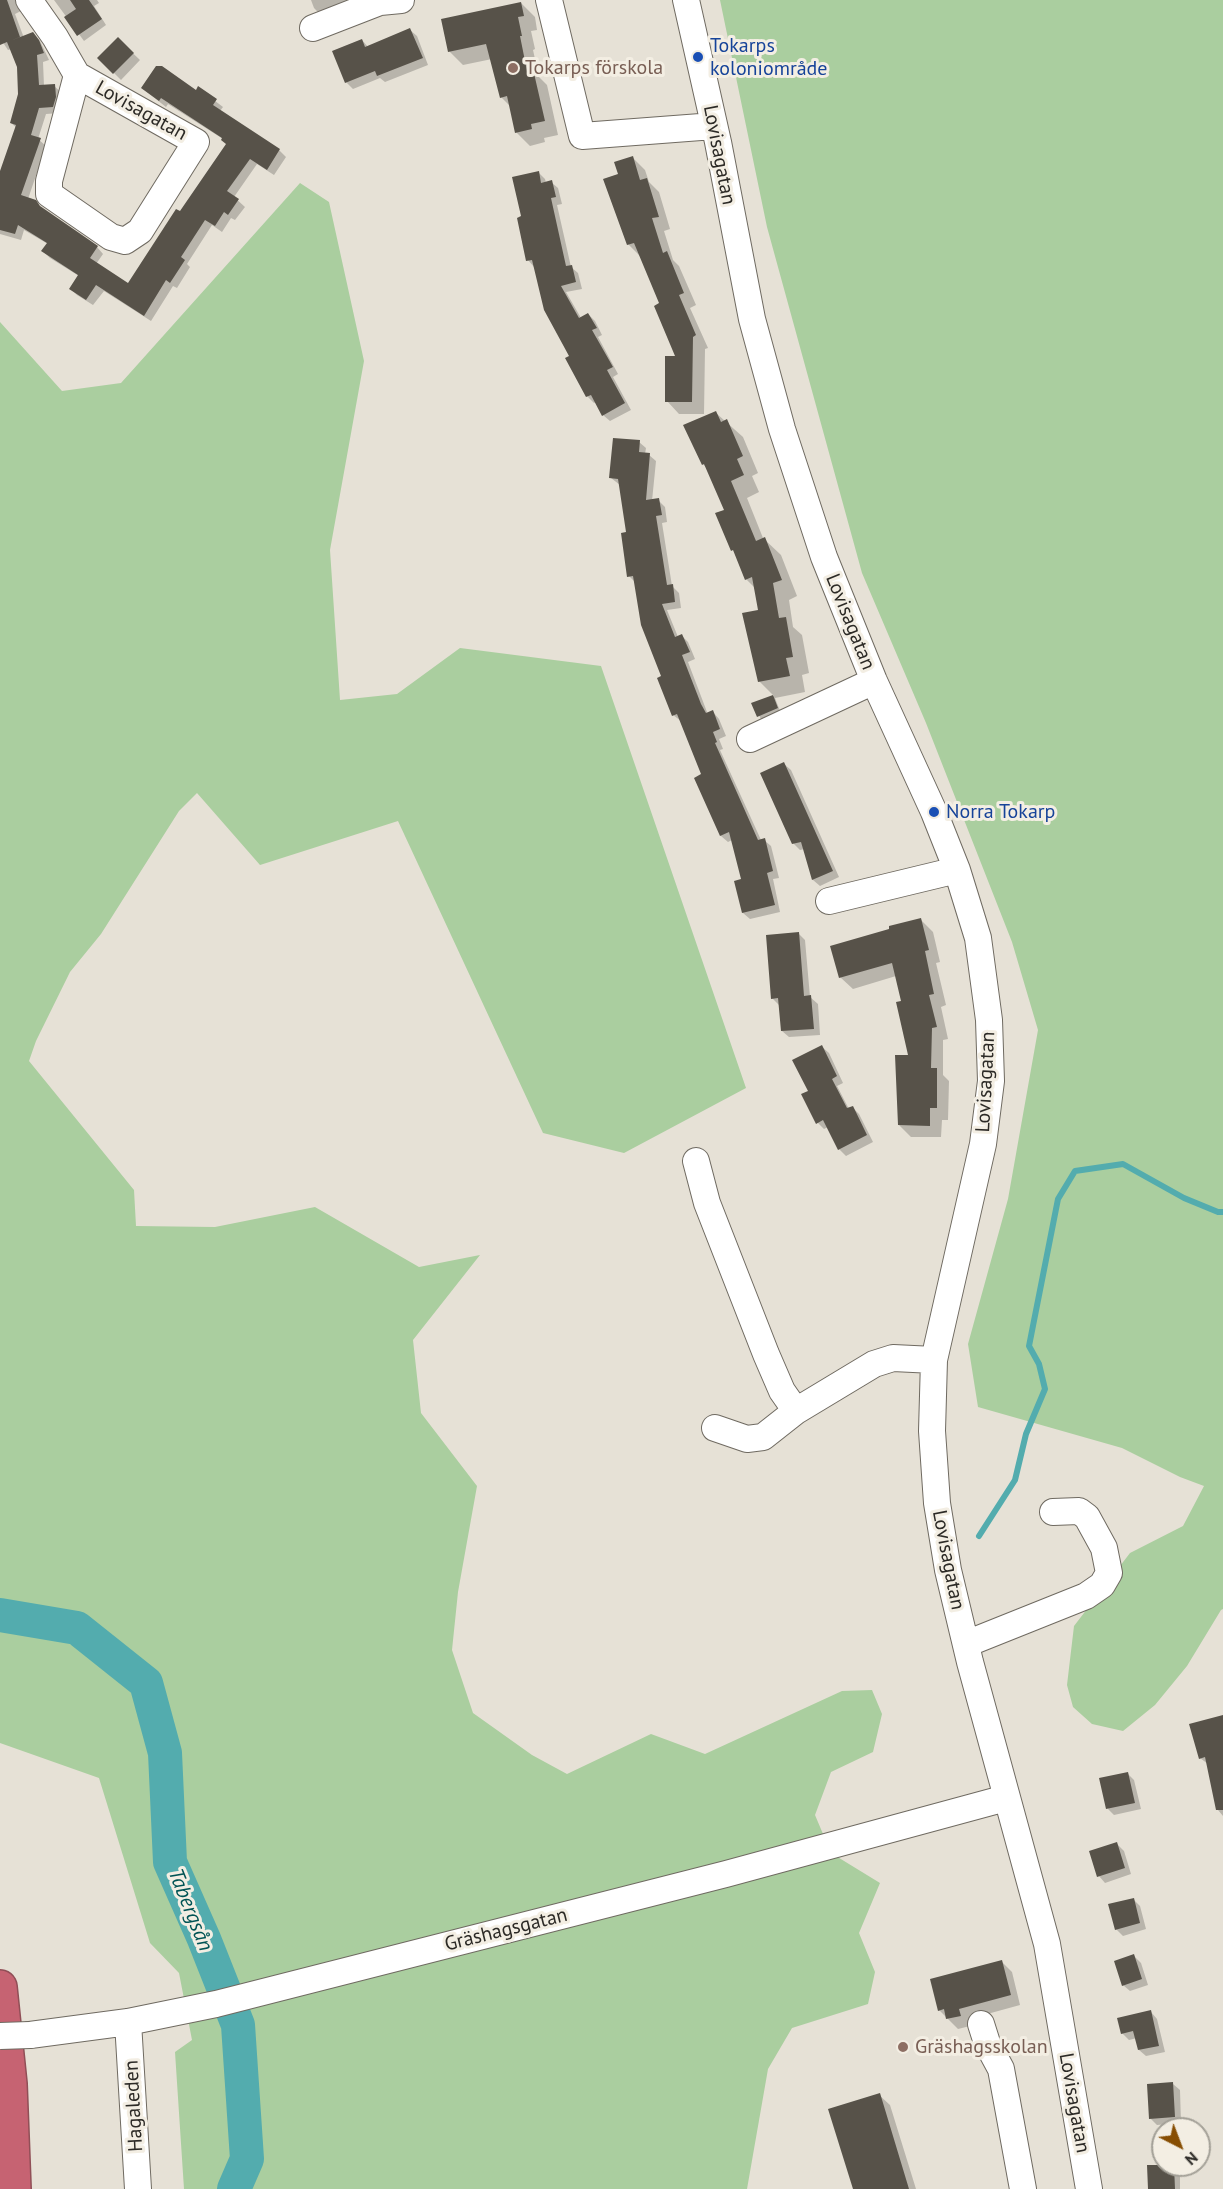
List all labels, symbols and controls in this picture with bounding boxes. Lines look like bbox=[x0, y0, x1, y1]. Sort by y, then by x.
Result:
place label: Tokarps koloniområde bbox=[710, 34, 828, 81]
marker: Tokarps koloniområde bbox=[691, 50, 705, 64]
place label: Tokarps förskola bbox=[525, 56, 663, 80]
marker: Tokarps förskola bbox=[506, 61, 520, 75]
street label: Lovisagatan bbox=[91, 76, 191, 146]
street label: Lovisagatan bbox=[698, 103, 740, 207]
street label: Lovisagatan bbox=[820, 571, 880, 673]
place label: Norra Tokarp bbox=[946, 800, 1055, 824]
marker: Norra Tokarp bbox=[927, 805, 941, 819]
street label: Lovisagatan bbox=[971, 1031, 1001, 1133]
street label: Lovisagatan bbox=[927, 1508, 969, 1612]
water label: Tabergsån bbox=[162, 1865, 218, 1955]
street label: Gräshagsgatan bbox=[442, 1903, 570, 1957]
place label: Gräshagsskolan bbox=[915, 2035, 1048, 2059]
marker: Gräshagsskolan bbox=[896, 2040, 910, 2054]
street label: Lovisagatan bbox=[1053, 2051, 1095, 2155]
street label: Hagaleden bbox=[120, 2059, 148, 2153]
north arrow bbox=[1151, 2117, 1211, 2177]
text: N bbox=[1181, 2148, 1202, 2170]

